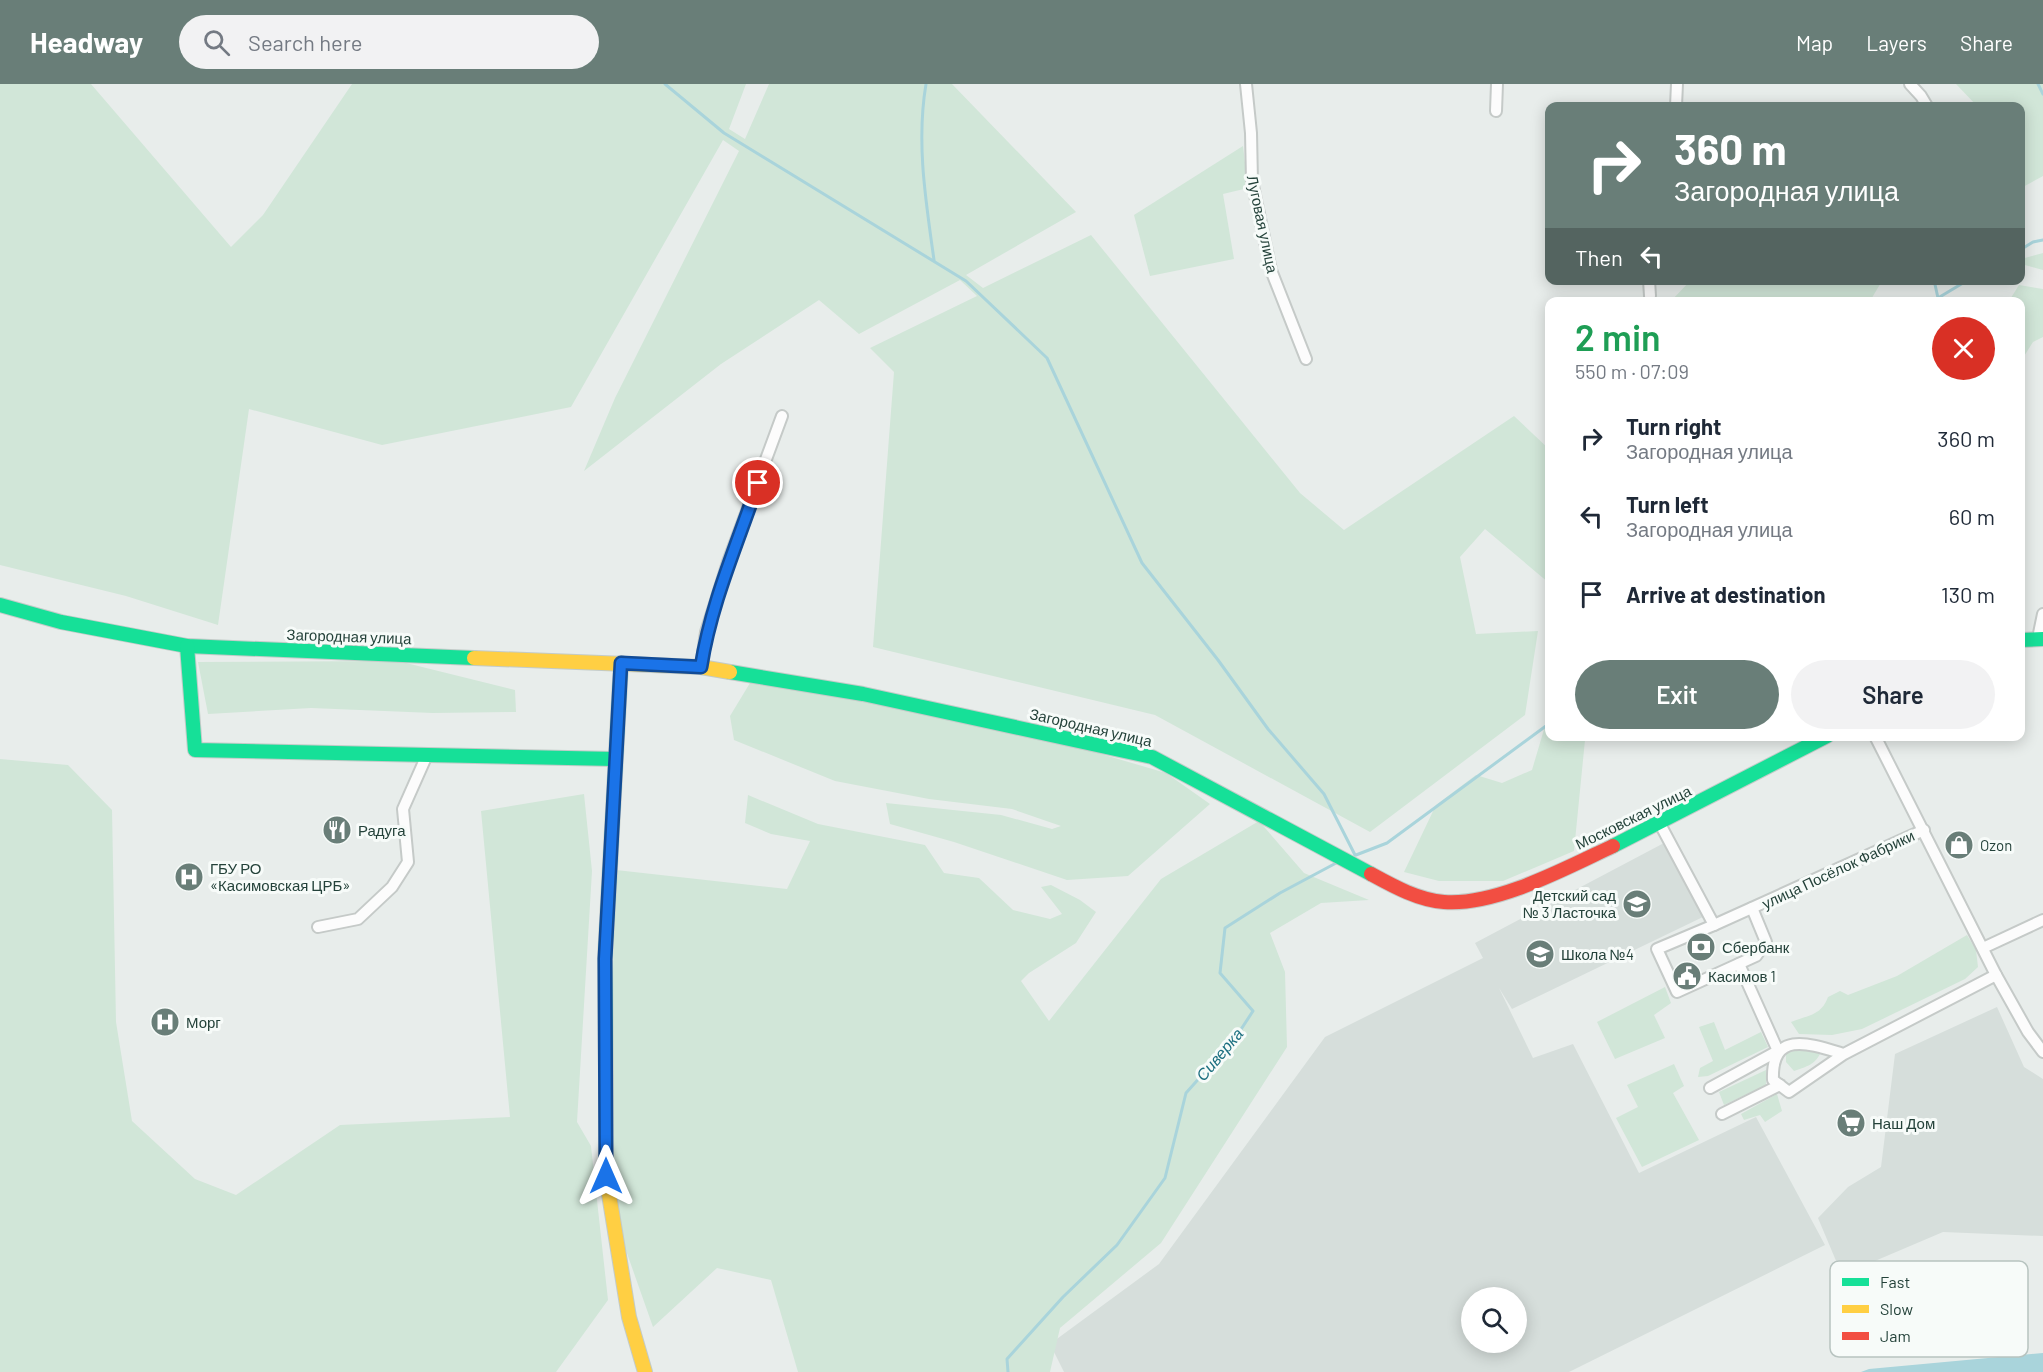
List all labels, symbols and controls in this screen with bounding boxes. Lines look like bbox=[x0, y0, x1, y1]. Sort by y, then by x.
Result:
search box bbox=[179, 15, 599, 69]
text: Headway bbox=[30, 25, 143, 59]
icon: search bbox=[200, 26, 233, 59]
text: Search here bbox=[248, 29, 362, 55]
text: Map bbox=[1796, 30, 1833, 55]
text: Layers bbox=[1866, 30, 1927, 55]
text: Share bbox=[1960, 30, 2013, 55]
text: 360 m bbox=[1674, 123, 1787, 173]
icon: right bbox=[1575, 126, 1653, 204]
street label: Луговая улица bbox=[1244, 173, 1282, 275]
text: Загородная улица bbox=[1674, 174, 1899, 206]
icon: left bbox=[1635, 240, 1668, 273]
text: Then bbox=[1575, 244, 1623, 270]
text: 2 min bbox=[1575, 315, 1661, 358]
button: close bbox=[1932, 317, 1995, 380]
text: 550 m · 07:09 bbox=[1575, 359, 1689, 383]
text: Turn right bbox=[1626, 413, 1721, 439]
icon: right bbox=[1575, 422, 1608, 455]
text: 360 m bbox=[1937, 425, 1995, 451]
text: Загородная улица bbox=[1626, 439, 1793, 463]
pin bbox=[732, 457, 783, 508]
icon: arrive bbox=[741, 466, 774, 499]
text: Turn left bbox=[1626, 491, 1709, 517]
icon: left bbox=[1575, 500, 1608, 533]
text: 60 m bbox=[1949, 503, 1995, 529]
text: Загородная улица bbox=[1626, 517, 1793, 541]
icon: arrive bbox=[1575, 578, 1608, 611]
text: Arrive at destination bbox=[1626, 581, 1825, 607]
text: 130 m bbox=[1941, 581, 1995, 607]
street label: Загородная улица bbox=[286, 625, 412, 647]
button: Exit bbox=[1575, 660, 1779, 729]
button: Share bbox=[1791, 660, 1995, 729]
street label: Загородная улица bbox=[1028, 704, 1155, 750]
street label: Московская улица bbox=[1572, 781, 1694, 853]
restaurant icon: Радуга bbox=[321, 814, 353, 846]
place label: Радуга bbox=[358, 821, 406, 839]
street label: улица Посёлок Фабрики bbox=[1759, 826, 1917, 912]
shop icon: Ozon bbox=[1943, 829, 1975, 861]
place label: Ozon bbox=[1980, 836, 2012, 854]
place label: ГБУ РО «Касимовская ЦРБ» bbox=[210, 859, 350, 894]
hospital icon: ГБУ РО «Касимовская ЦРБ» bbox=[173, 861, 205, 893]
place label: Детский сад № 3 Ласточка bbox=[1523, 886, 1617, 921]
school or university icon: Детский сад № 3 Ласточка bbox=[1621, 888, 1653, 920]
bank icon: Сбербанк bbox=[1685, 931, 1717, 963]
school or university icon: Школа №4 bbox=[1524, 938, 1556, 970]
place label: Сбербанк bbox=[1722, 938, 1790, 956]
place label: Школа №4 bbox=[1561, 945, 1634, 963]
public building icon: Касимов 1 bbox=[1671, 960, 1703, 992]
place label: Касимов 1 bbox=[1708, 967, 1776, 985]
hospital icon: Морг bbox=[149, 1006, 181, 1038]
place label: Морг bbox=[186, 1013, 221, 1031]
water label: Сиверка bbox=[1192, 1024, 1246, 1084]
supermarket icon: Наш Дом bbox=[1835, 1107, 1867, 1139]
place label: Наш Дом bbox=[1872, 1114, 1935, 1132]
position arrow bbox=[574, 1144, 638, 1208]
legend bbox=[1830, 1261, 2028, 1357]
text: Fast bbox=[1880, 1272, 1910, 1291]
map controls bbox=[1461, 1287, 1527, 1353]
button: search bbox=[1461, 1287, 1527, 1353]
text: Slow bbox=[1880, 1299, 1913, 1318]
text: Jam bbox=[1880, 1326, 1911, 1345]

